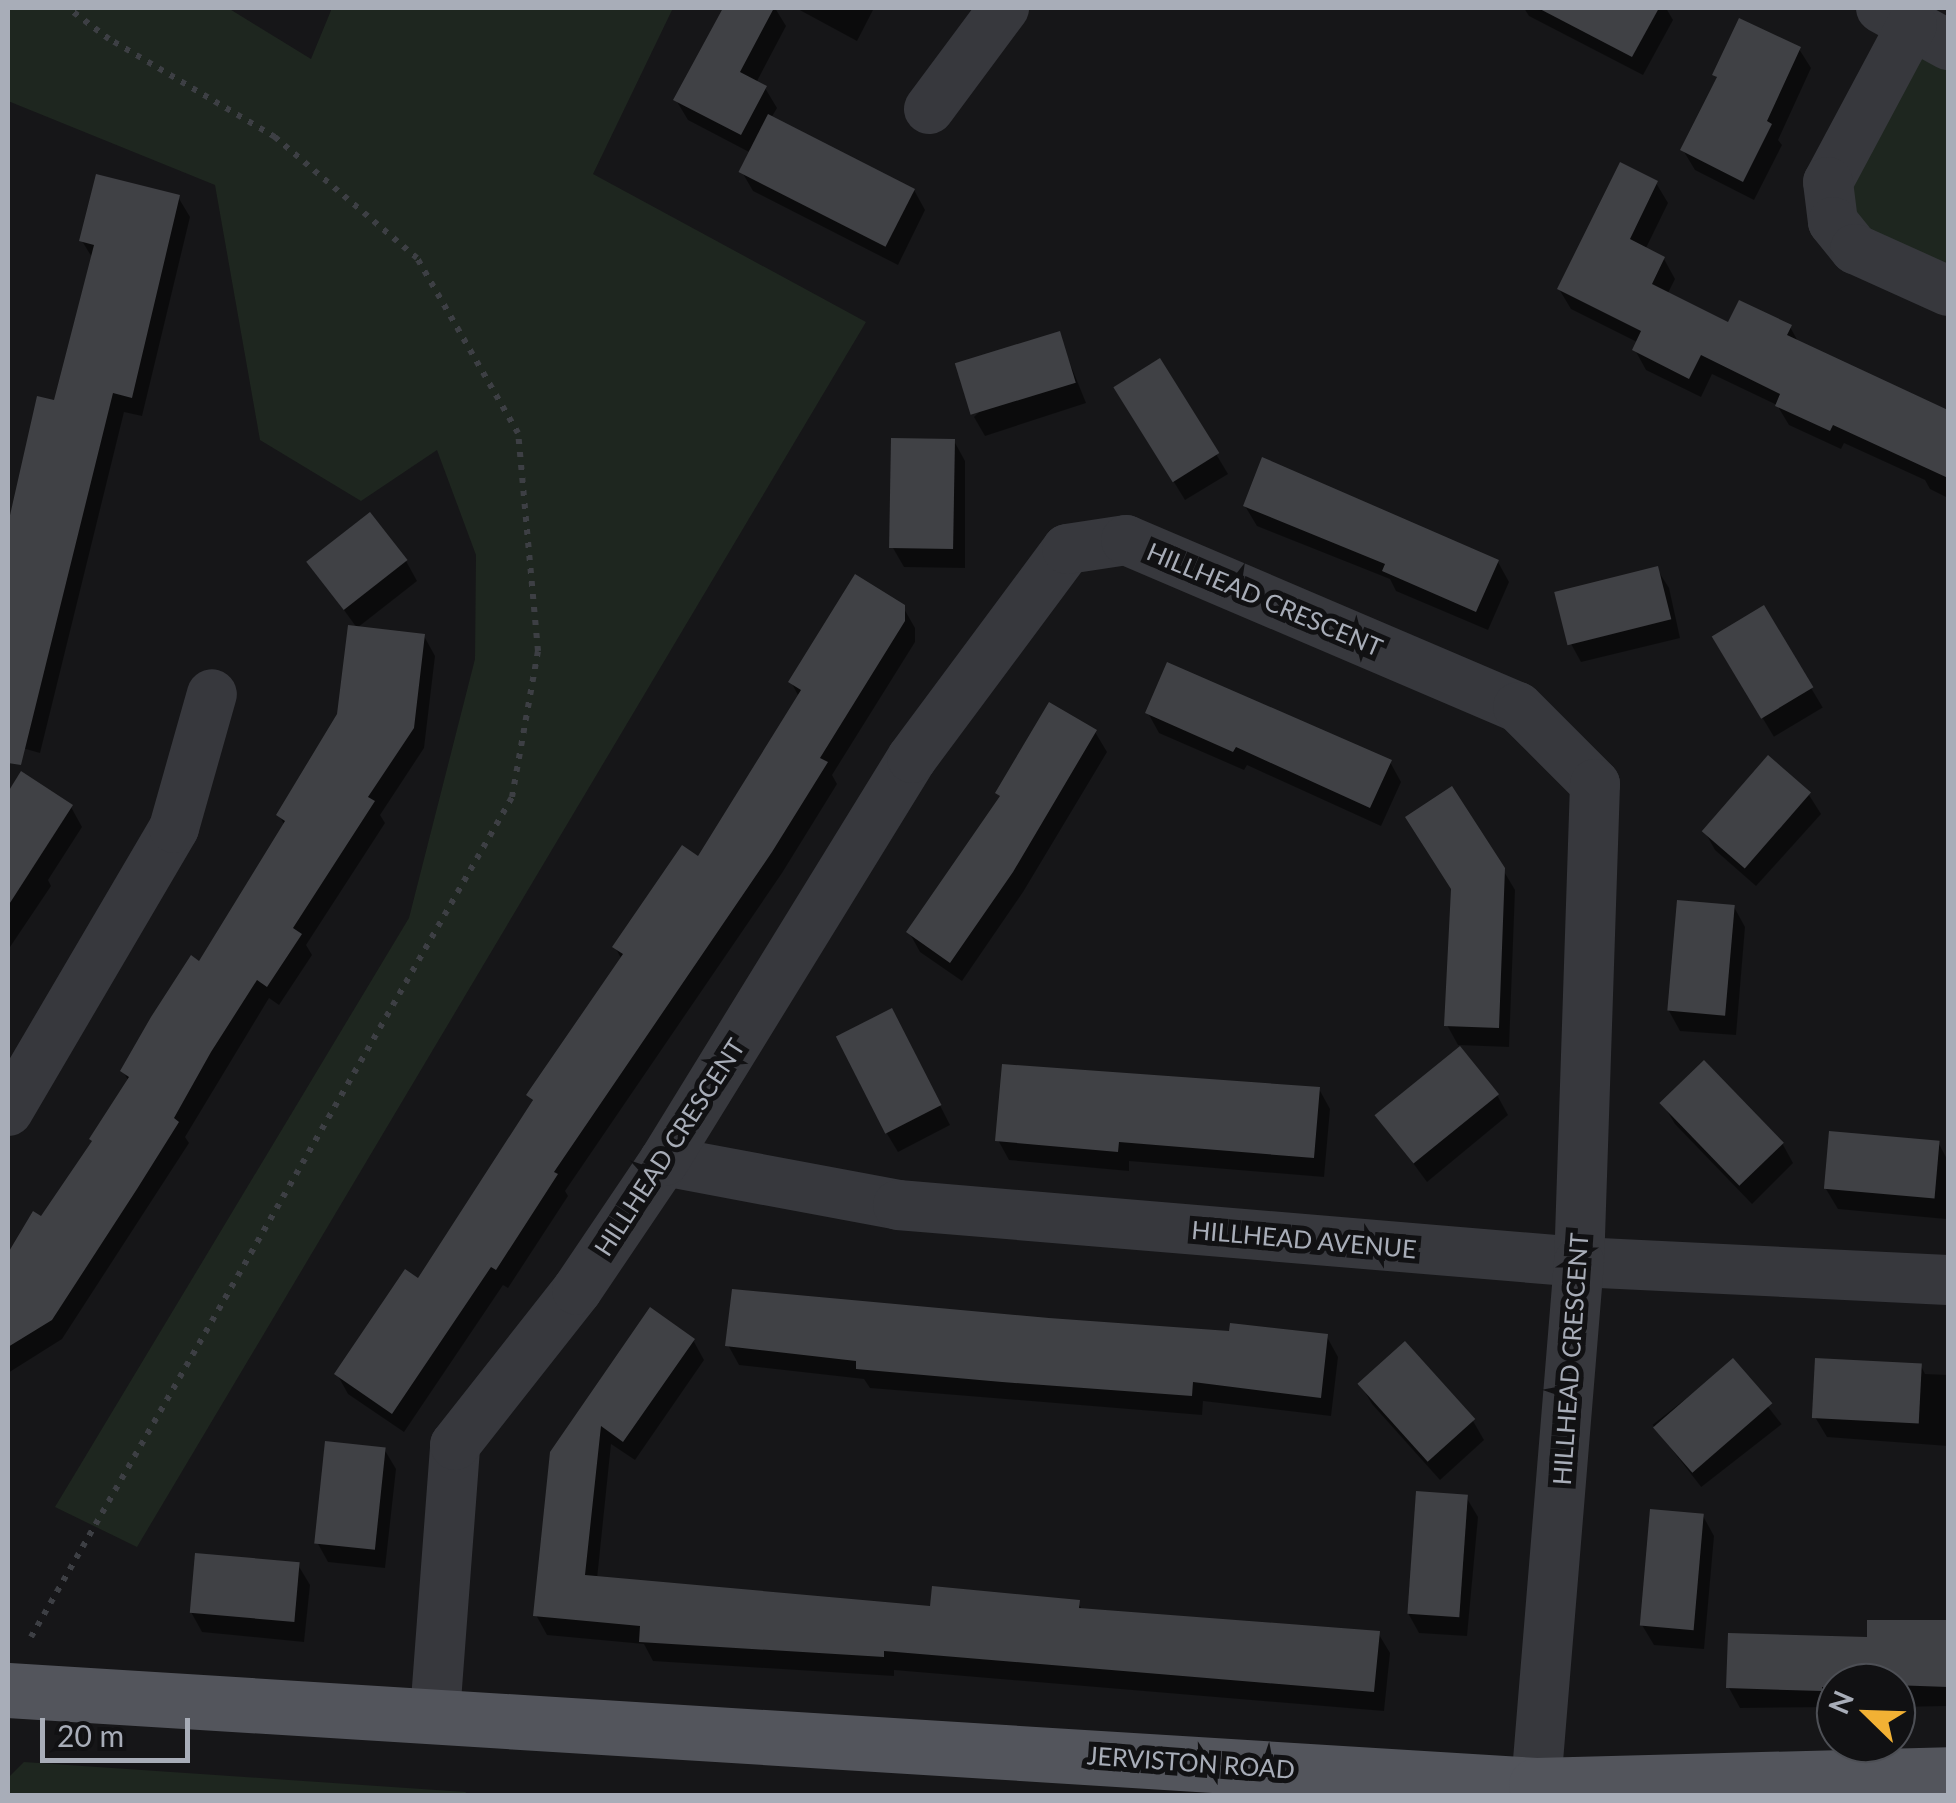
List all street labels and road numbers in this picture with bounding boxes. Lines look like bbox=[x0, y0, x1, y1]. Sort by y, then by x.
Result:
street label: HILLHEAD CRESCENT bbox=[1143, 536, 1387, 662]
street label: HILLHEAD CRESCENT bbox=[588, 1033, 750, 1261]
street label: HILLHEAD AVENUE bbox=[1190, 1214, 1418, 1264]
street label: HILLHEAD CRESCENT bbox=[1546, 1232, 1594, 1486]
street label: JERVISTON ROAD bbox=[1086, 1740, 1296, 1784]

